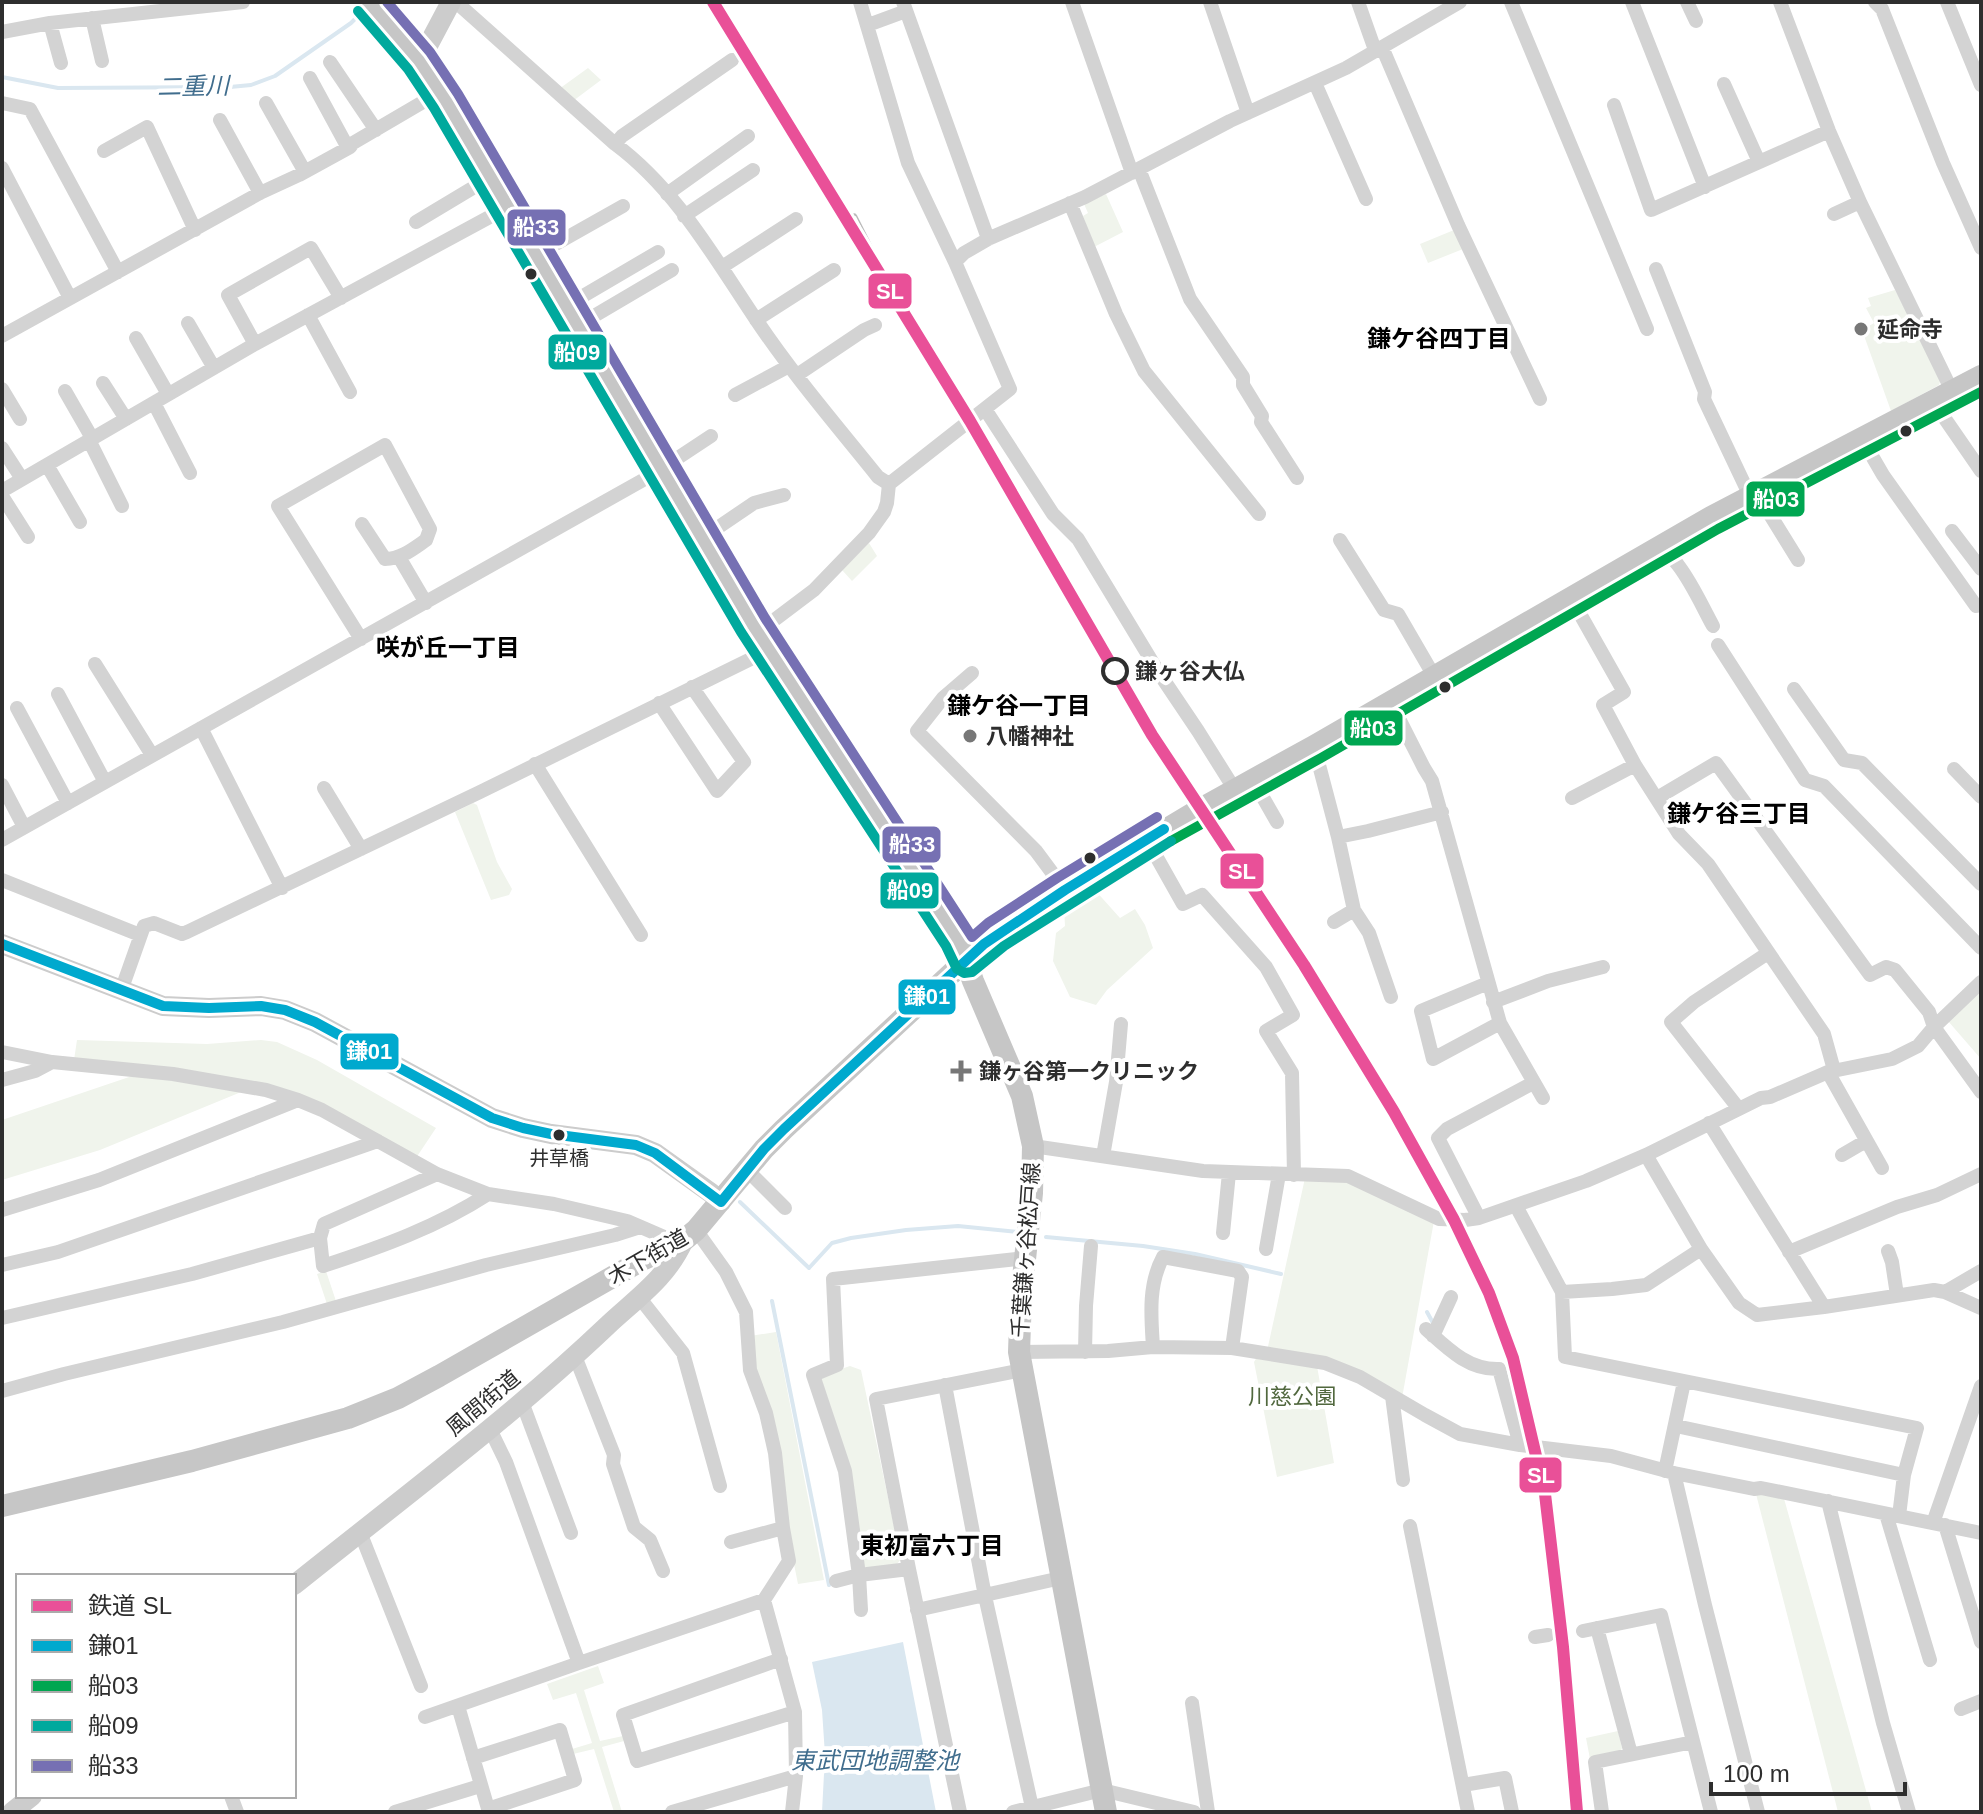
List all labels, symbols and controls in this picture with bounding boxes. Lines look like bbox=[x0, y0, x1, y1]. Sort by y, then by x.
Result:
water label: 二重川 bbox=[157, 72, 232, 100]
line badge: 船33 bbox=[506, 208, 567, 247]
text: 船33 bbox=[513, 215, 559, 240]
unlabelled marker bbox=[523, 266, 539, 282]
line badge: SL bbox=[867, 272, 913, 310]
text: SL bbox=[876, 279, 904, 304]
place label: 延命寺 bbox=[1877, 317, 1943, 342]
marker: 延命寺 bbox=[1852, 320, 1870, 338]
district label: 鎌ケ谷四丁目 bbox=[1367, 325, 1511, 352]
line badge: 船09 bbox=[547, 333, 608, 371]
text: 船09 bbox=[554, 340, 600, 365]
unlabelled marker bbox=[1898, 423, 1914, 439]
line badge: 船03 bbox=[1745, 480, 1806, 518]
text: 船03 bbox=[1753, 487, 1799, 512]
district label: 咲が丘一丁目 bbox=[376, 634, 520, 661]
marker: 鎌ヶ谷大仏 bbox=[1102, 658, 1128, 684]
place label: 鎌ヶ谷大仏 bbox=[1135, 659, 1245, 684]
unlabelled marker bbox=[1437, 679, 1453, 695]
district label: 鎌ケ谷一丁目 bbox=[947, 692, 1091, 719]
line badge: 船03 bbox=[1343, 709, 1404, 747]
text: 船03 bbox=[1350, 716, 1396, 741]
place label: 八幡神社 bbox=[986, 724, 1074, 749]
marker: 八幡神社 bbox=[961, 727, 979, 745]
district label: 鎌ケ谷三丁目 bbox=[1667, 800, 1811, 827]
line badge: 船33 bbox=[881, 825, 942, 864]
text: 船33 bbox=[889, 832, 935, 857]
unlabelled marker bbox=[1082, 850, 1098, 866]
line badge: SL bbox=[1219, 852, 1265, 890]
text: SL bbox=[1228, 859, 1256, 884]
line badge: 船09 bbox=[879, 871, 940, 910]
text: 船09 bbox=[887, 878, 933, 903]
line badge: 鎌01 bbox=[897, 978, 957, 1016]
text: 鎌01 bbox=[904, 984, 950, 1009]
line badge: 鎌01 bbox=[339, 1032, 400, 1071]
text: 鎌01 bbox=[346, 1039, 392, 1064]
place label: 鎌ヶ谷第一クリニック bbox=[979, 1059, 1199, 1084]
marker: 鎌ヶ谷第一クリニック bbox=[950, 1060, 972, 1082]
marker: 井草橋 bbox=[551, 1127, 567, 1143]
place label: 井草橋 bbox=[529, 1147, 589, 1169]
street label: 千葉鎌ヶ谷松戸線 bbox=[1007, 1161, 1045, 1339]
street label: 木下街道 bbox=[604, 1224, 692, 1290]
street label: 風間街道 bbox=[441, 1365, 525, 1441]
park label: 川慈公園 bbox=[1248, 1384, 1336, 1409]
line badge: SL bbox=[1518, 1456, 1563, 1494]
text: SL bbox=[1527, 1463, 1555, 1488]
district label: 東初富六丁目 bbox=[860, 1532, 1004, 1559]
legend bbox=[16, 1574, 296, 1798]
text: 鉄道 SL bbox=[88, 1592, 172, 1619]
text: 鎌01 bbox=[88, 1632, 139, 1659]
text: 船03 bbox=[88, 1672, 139, 1699]
text: 船09 bbox=[88, 1712, 139, 1739]
scale bar bbox=[1711, 1746, 1905, 1796]
water label: 東武団地調整池 bbox=[791, 1747, 961, 1774]
text: 船33 bbox=[88, 1752, 139, 1779]
text: 100 m bbox=[1723, 1760, 1790, 1787]

